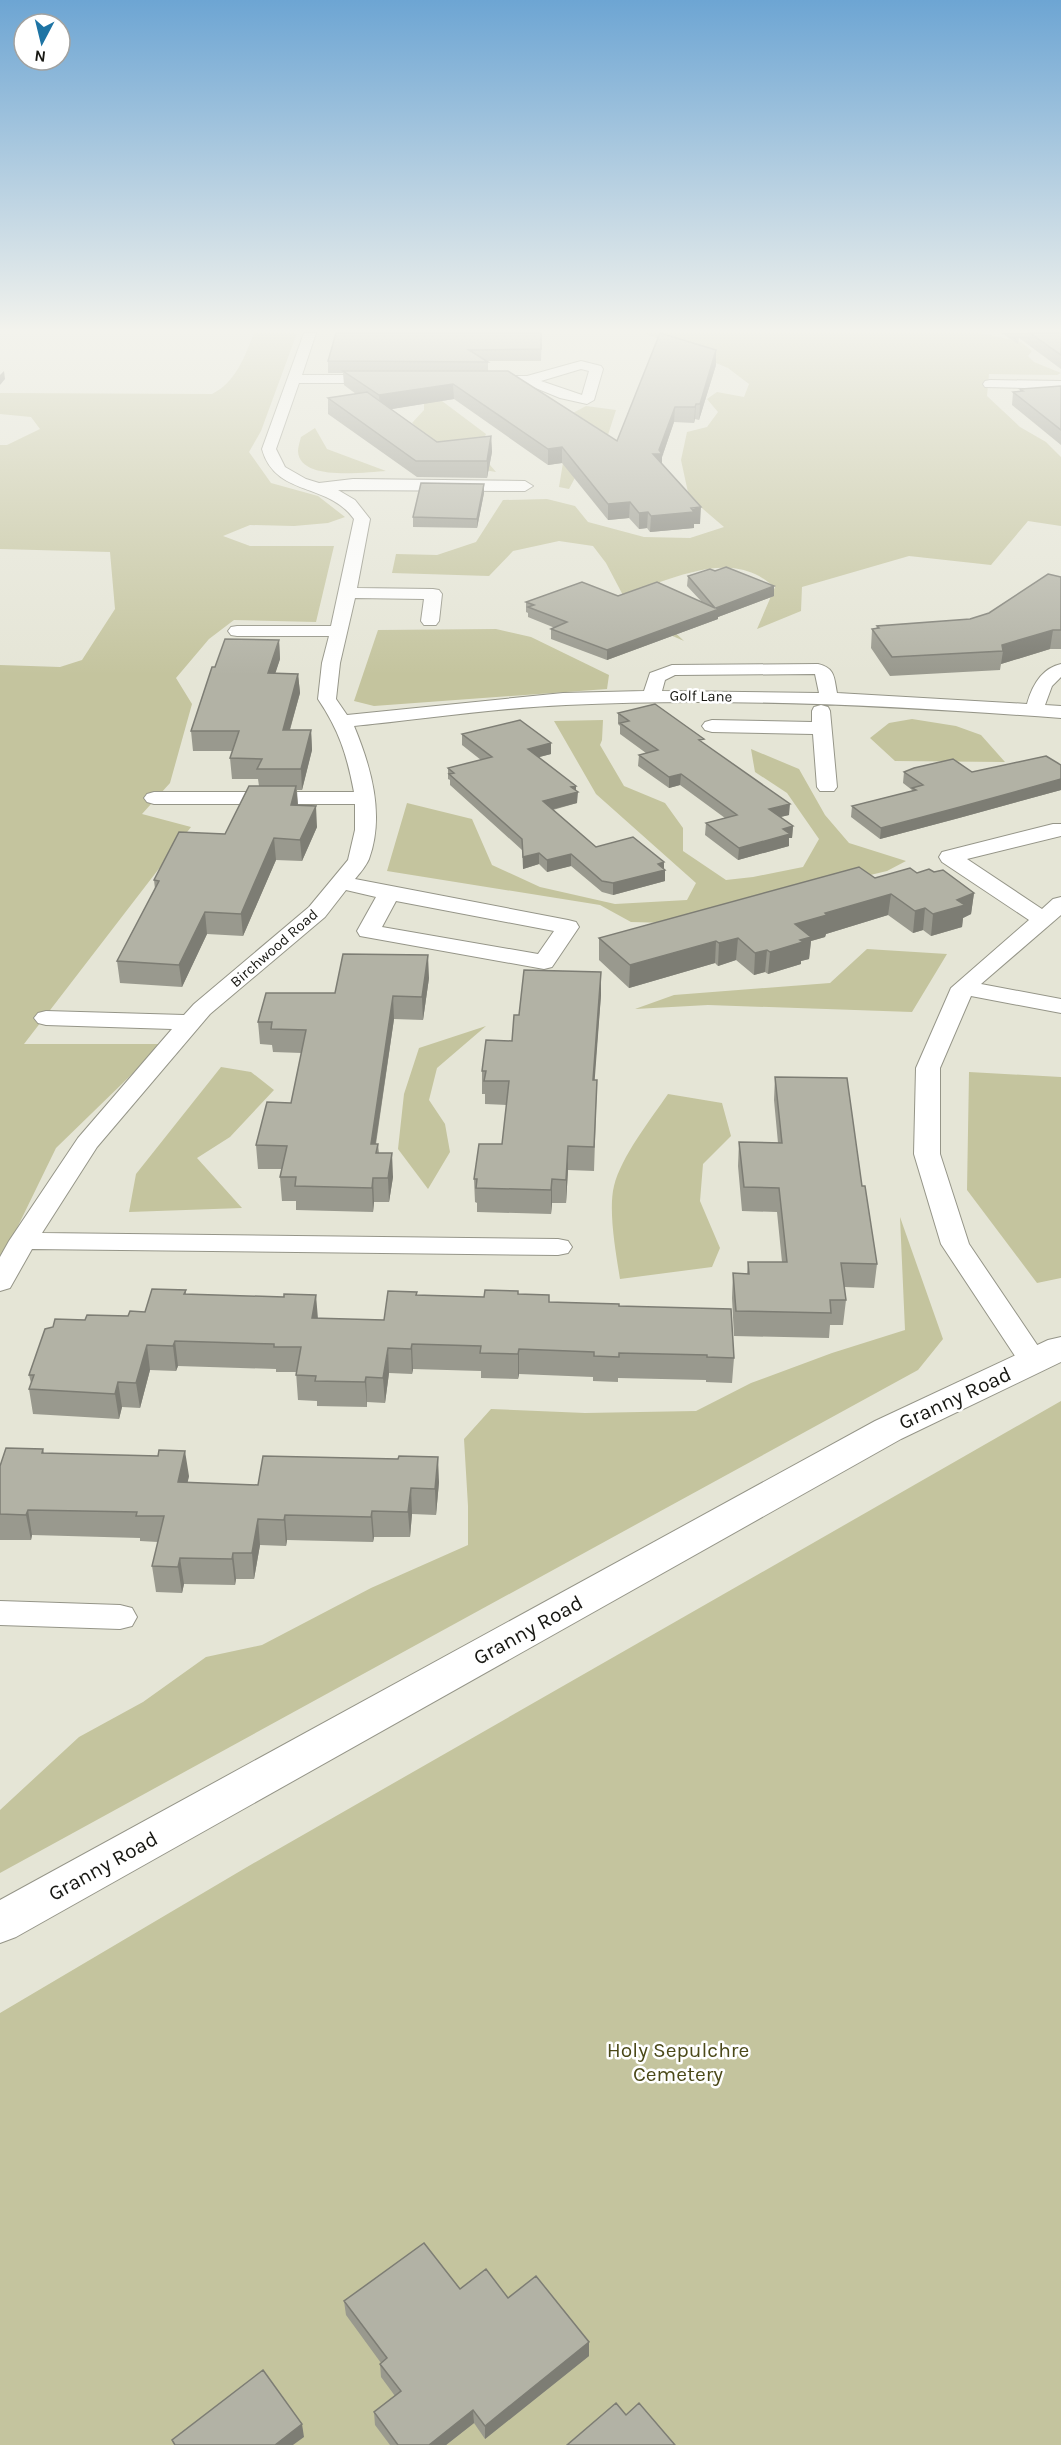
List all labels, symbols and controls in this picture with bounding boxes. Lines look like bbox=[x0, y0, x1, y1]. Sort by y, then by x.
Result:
north arrow bbox=[12, 12, 72, 72]
text: N bbox=[33, 46, 47, 67]
street label: Golf Lane bbox=[669, 686, 733, 706]
street label: Birchwood Road bbox=[226, 905, 322, 991]
street label: Granny Road bbox=[895, 1362, 1015, 1434]
street label: Granny Road bbox=[469, 1590, 587, 1670]
street label: Granny Road bbox=[44, 1826, 162, 1906]
park label: Holy Sepulchre Cemetery bbox=[607, 2038, 749, 2086]

